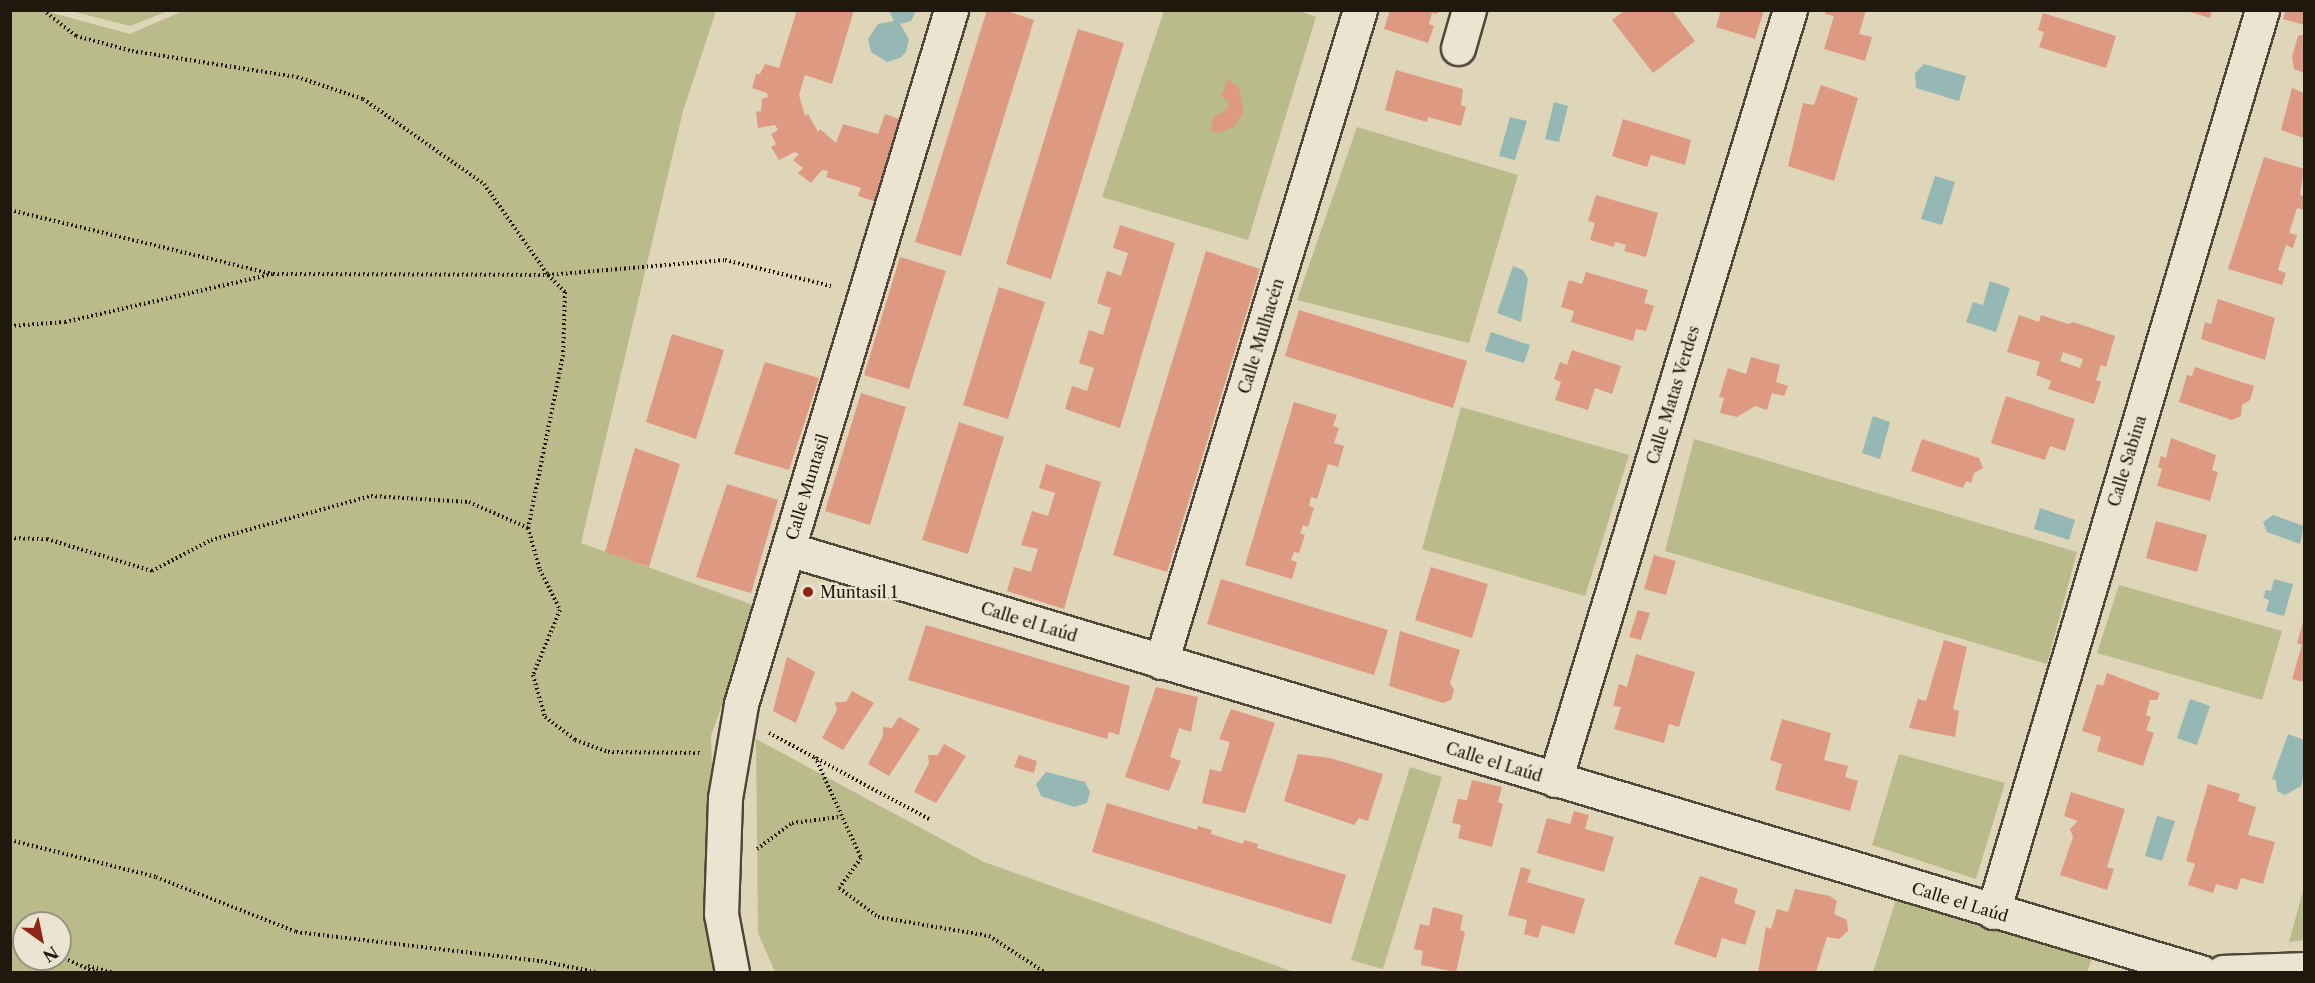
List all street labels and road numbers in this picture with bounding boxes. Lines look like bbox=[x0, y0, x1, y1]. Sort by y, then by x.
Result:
street label: Calle Mulhacén bbox=[1234, 276, 1288, 396]
street label: Calle Matas Verdes bbox=[1643, 323, 1703, 467]
street label: Calle Sabina bbox=[2104, 413, 2150, 509]
street label: Calle Muntasil bbox=[782, 432, 832, 542]
street label: Calle el Laúd bbox=[978, 598, 1080, 646]
street label: Calle el Laúd bbox=[1443, 738, 1545, 786]
street label: Calle el Laúd bbox=[1909, 878, 2011, 926]

